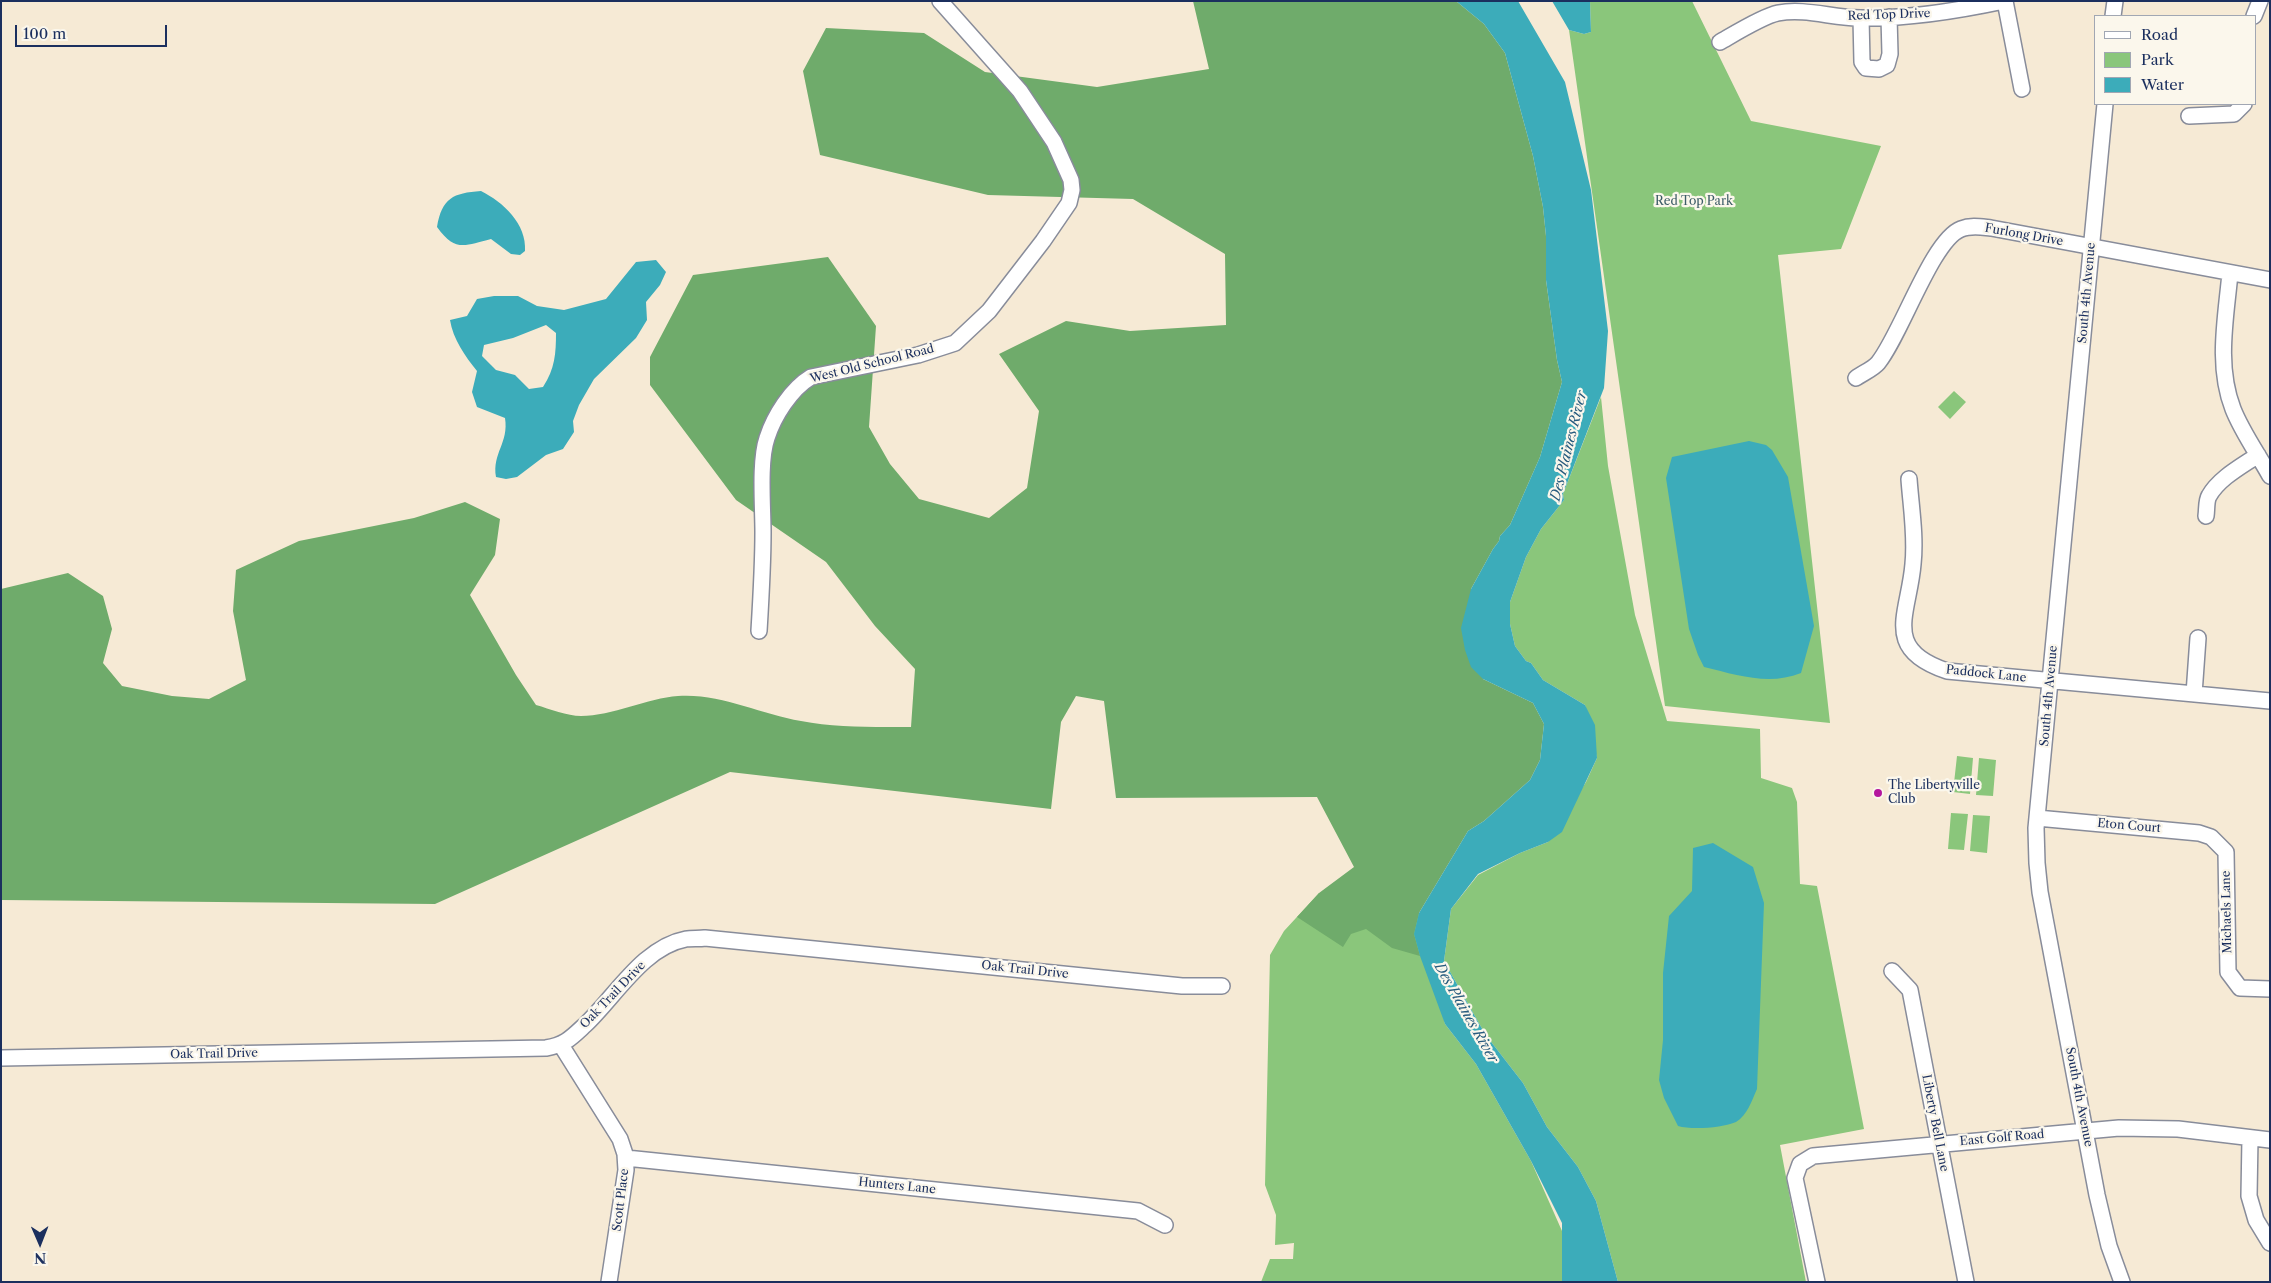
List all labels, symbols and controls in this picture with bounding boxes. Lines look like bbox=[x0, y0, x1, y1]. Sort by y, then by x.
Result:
street label: Red Top Drive bbox=[1847, 6, 1931, 24]
scale bar bbox=[18, 15, 170, 47]
legend bbox=[2094, 15, 2256, 105]
text: 100 m bbox=[23, 24, 66, 43]
text: Road bbox=[2141, 25, 2178, 44]
text: Park bbox=[2141, 50, 2174, 69]
text: Water bbox=[2141, 75, 2184, 94]
park label: Red Top Park bbox=[1655, 195, 1733, 209]
street label: Furlong Drive bbox=[1984, 221, 2064, 249]
street label: South 4th Avenue bbox=[2075, 242, 2099, 344]
street label: West Old School Road bbox=[808, 342, 936, 386]
water label: Des Plaines River bbox=[1547, 389, 1591, 503]
street label: South 4th Avenue bbox=[2037, 645, 2061, 747]
street label: Paddock Lane bbox=[1945, 663, 2027, 685]
place label: The Libertyville Club bbox=[1888, 779, 1980, 807]
marker: The Libertyville Club bbox=[1872, 787, 1884, 799]
street label: Eton Court bbox=[2097, 816, 2161, 836]
street label: Michaels Lane bbox=[2219, 870, 2235, 954]
street label: Oak Trail Drive bbox=[577, 958, 649, 1032]
street label: Oak Trail Drive bbox=[981, 958, 1069, 982]
water label: Des Plaines River bbox=[1430, 960, 1502, 1066]
street label: Oak Trail Drive bbox=[170, 1046, 258, 1062]
street label: South 4th Avenue bbox=[2062, 1046, 2096, 1148]
street label: Liberty Bell Lane bbox=[1919, 1073, 1951, 1173]
street label: East Golf Road bbox=[1959, 1127, 2045, 1149]
street label: Scott Place bbox=[610, 1168, 632, 1232]
street label: Hunters Lane bbox=[858, 1175, 936, 1197]
north arrow bbox=[15, 1218, 65, 1268]
text: N bbox=[34, 1249, 47, 1267]

